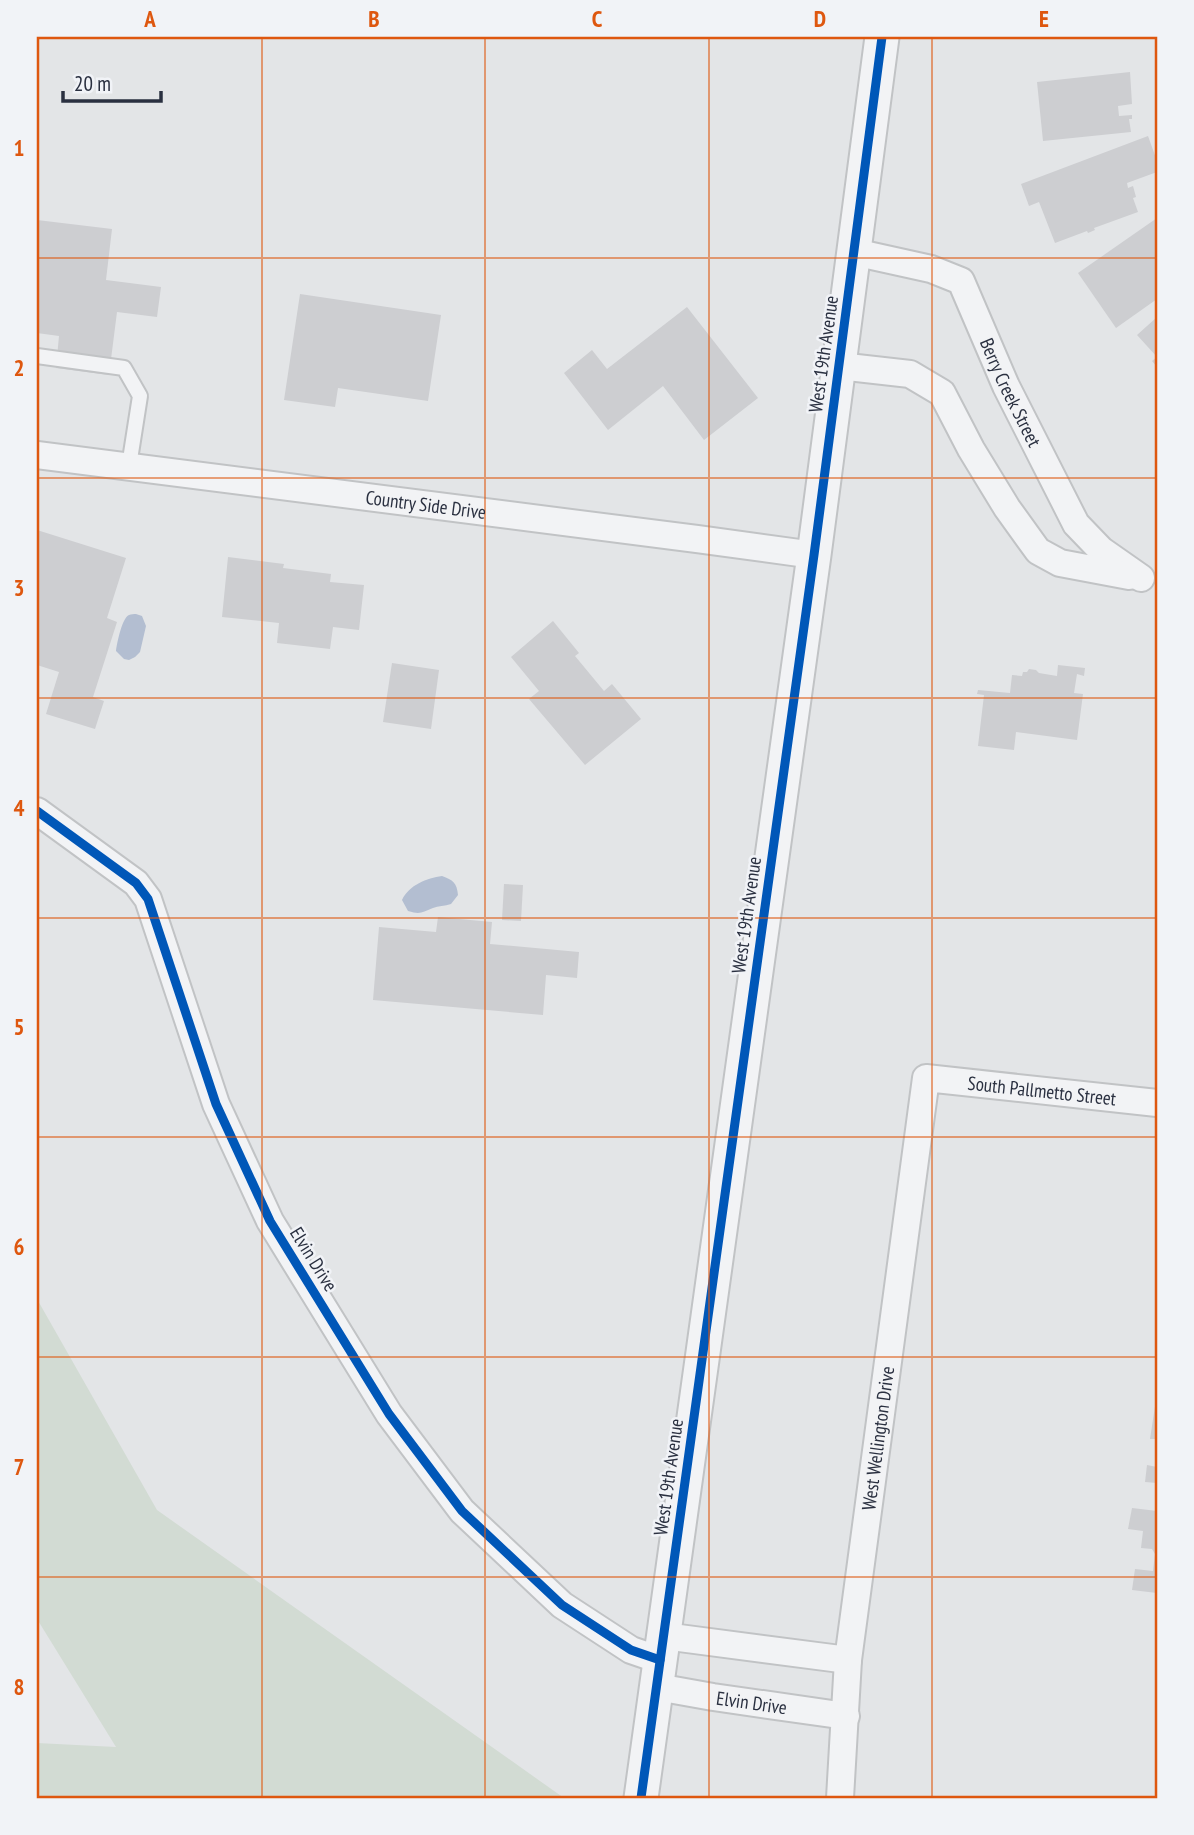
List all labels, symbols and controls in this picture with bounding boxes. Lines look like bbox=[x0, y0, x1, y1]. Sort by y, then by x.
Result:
text: A bbox=[143, 4, 156, 33]
text: B bbox=[368, 4, 380, 33]
text: C bbox=[592, 4, 603, 33]
text: D bbox=[814, 4, 826, 33]
text: E bbox=[1039, 4, 1049, 33]
scale bar bbox=[63, 60, 161, 104]
text: 20 m bbox=[74, 70, 111, 97]
text: 1 bbox=[14, 133, 25, 162]
street label: West 19th Avenue bbox=[803, 294, 843, 414]
street label: Berry Creek Street bbox=[975, 334, 1047, 451]
text: 2 bbox=[14, 353, 25, 382]
street label: Country Side Drive bbox=[364, 485, 488, 524]
text: 3 bbox=[14, 573, 25, 602]
text: 4 bbox=[14, 793, 25, 822]
street label: West 19th Avenue bbox=[726, 855, 766, 975]
text: 5 bbox=[14, 1012, 25, 1041]
street label: South Pallmetto Street bbox=[967, 1071, 1118, 1111]
street label: Elvin Drive bbox=[285, 1223, 343, 1296]
text: 6 bbox=[14, 1232, 25, 1261]
street label: West Wellington Drive bbox=[856, 1365, 899, 1512]
street label: West 19th Avenue bbox=[648, 1417, 688, 1537]
text: 7 bbox=[14, 1452, 25, 1481]
text: 8 bbox=[14, 1672, 25, 1701]
street label: Elvin Drive bbox=[715, 1686, 789, 1719]

